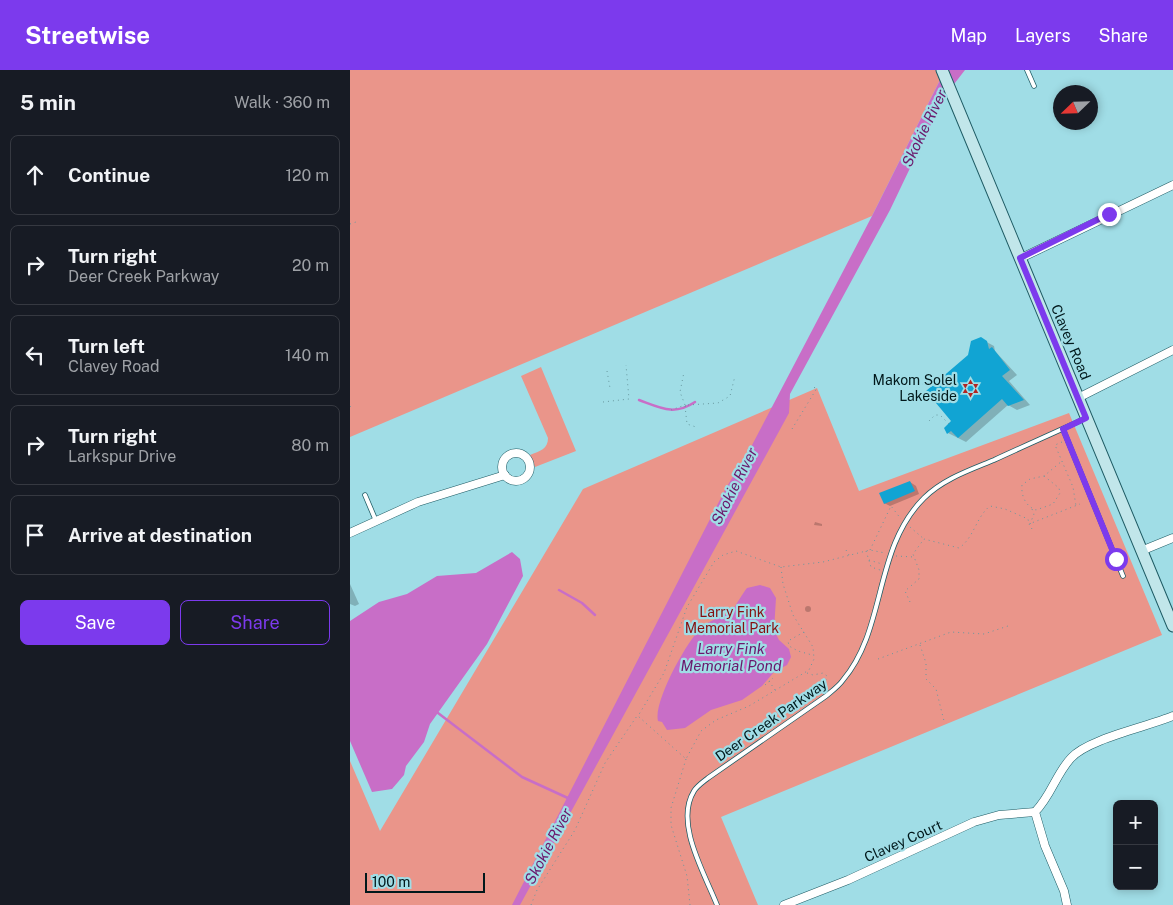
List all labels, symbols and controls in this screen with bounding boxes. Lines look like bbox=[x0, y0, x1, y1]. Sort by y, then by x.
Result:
text: Streetwise bbox=[25, 21, 150, 49]
text: Map bbox=[951, 25, 987, 46]
text: Layers bbox=[1015, 25, 1071, 46]
text: Share bbox=[1099, 25, 1148, 46]
north arrow bbox=[1053, 85, 1098, 130]
water label: Skokie River bbox=[898, 86, 950, 169]
text: 5 min bbox=[20, 90, 76, 115]
text: Walk · 360 m bbox=[234, 93, 330, 112]
icon: ahead bbox=[21, 161, 49, 189]
text: Continue bbox=[68, 164, 150, 186]
text: 120 m bbox=[285, 166, 329, 185]
route end bbox=[1098, 203, 1121, 226]
text: Turn right bbox=[68, 245, 157, 267]
icon: right bbox=[21, 251, 49, 279]
text: 20 m bbox=[292, 256, 329, 275]
text: Deer Creek Parkway bbox=[68, 267, 219, 286]
street label: Clavey Road bbox=[1048, 302, 1094, 382]
text: Turn left bbox=[68, 335, 145, 357]
icon: left bbox=[21, 341, 49, 369]
text: 140 m bbox=[285, 346, 329, 365]
text: Clavey Road bbox=[68, 357, 160, 376]
place label: Makom Solel Lakeside bbox=[873, 372, 957, 404]
synagogue icon: Makom Solel Lakeside bbox=[961, 378, 981, 398]
text: Turn right bbox=[68, 425, 157, 447]
icon: right bbox=[21, 431, 49, 459]
text: 80 m bbox=[291, 436, 329, 455]
water label: Skokie River bbox=[707, 445, 761, 527]
text: Larkspur Drive bbox=[68, 447, 176, 466]
icon: arrive bbox=[21, 521, 49, 549]
text: Arrive at destination bbox=[68, 524, 252, 546]
route start bbox=[1105, 548, 1128, 571]
button: Save bbox=[20, 600, 170, 645]
button: Share bbox=[180, 600, 330, 645]
park label: Larry Fink Memorial Park bbox=[685, 604, 779, 636]
water label: Larry Fink Memorial Pond bbox=[680, 640, 782, 674]
street label: Deer Creek Parkway bbox=[712, 675, 830, 765]
map controls bbox=[1113, 800, 1158, 890]
button: + bbox=[1113, 800, 1158, 845]
water label: Skokie River bbox=[521, 805, 575, 887]
street label: Clavey Court bbox=[862, 817, 944, 865]
button: − bbox=[1113, 845, 1158, 890]
scale bar bbox=[365, 870, 485, 893]
text: 100 m bbox=[372, 874, 410, 890]

